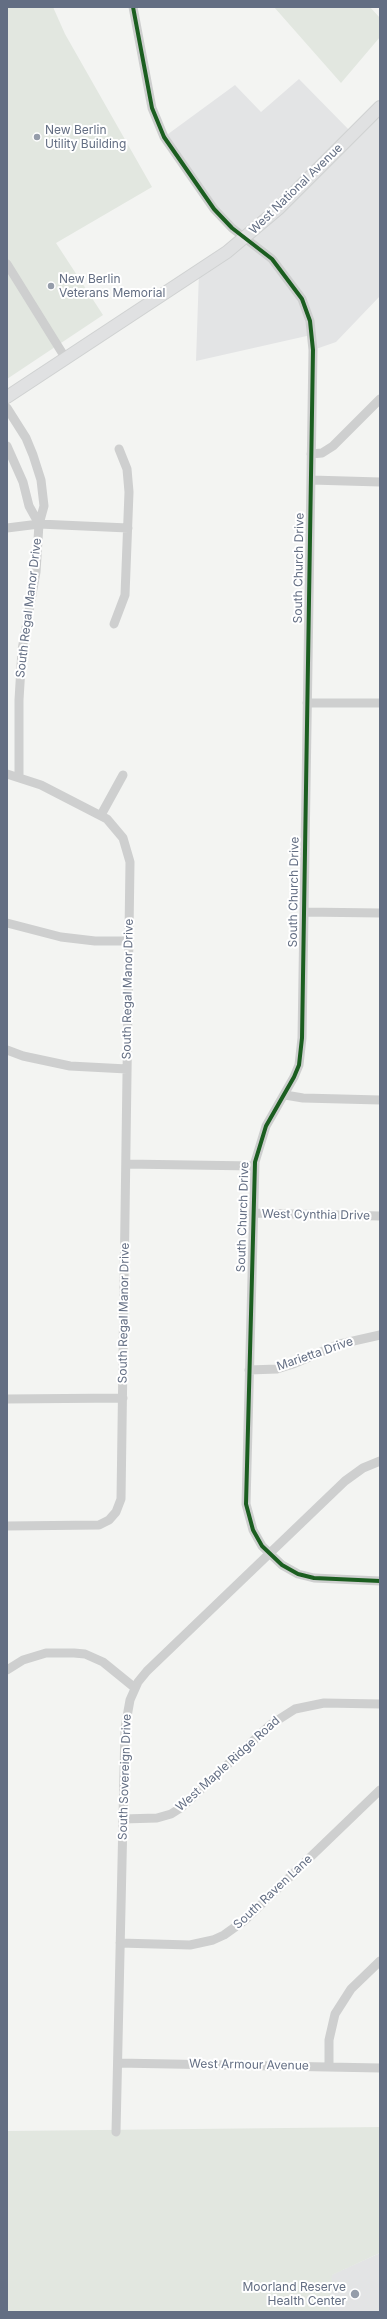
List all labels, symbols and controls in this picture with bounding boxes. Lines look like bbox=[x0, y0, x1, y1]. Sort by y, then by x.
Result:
place label: New Berlin Utility Building bbox=[45, 123, 126, 151]
marker: New Berlin Utility Building bbox=[32, 132, 42, 142]
street label: West National Avenue bbox=[246, 141, 346, 237]
place label: New Berlin Veterans Memorial bbox=[59, 272, 165, 300]
marker: New Berlin Veterans Memorial bbox=[46, 281, 56, 291]
street label: South Church Drive bbox=[291, 512, 307, 624]
street label: South Regal Manor Drive bbox=[13, 537, 45, 679]
street label: South Church Drive bbox=[286, 836, 302, 948]
street label: South Regal Manor Drive bbox=[120, 918, 136, 1060]
street label: South Church Drive bbox=[234, 1161, 252, 1273]
street label: West Cynthia Drive bbox=[262, 1207, 370, 1223]
street label: South Regal Manor Drive bbox=[116, 1242, 132, 1384]
street label: Marietta Drive bbox=[275, 1334, 355, 1374]
street label: South Sovereign Drive bbox=[116, 1714, 134, 1840]
street label: West Maple Ridge Road bbox=[173, 1714, 283, 1814]
street label: South Raven Lane bbox=[231, 1852, 315, 1932]
street label: West Armour Avenue bbox=[189, 2057, 309, 2073]
place label: Moorland Reserve Health Center bbox=[243, 2280, 346, 2308]
marker: Moorland Reserve Health Center bbox=[349, 2288, 361, 2300]

